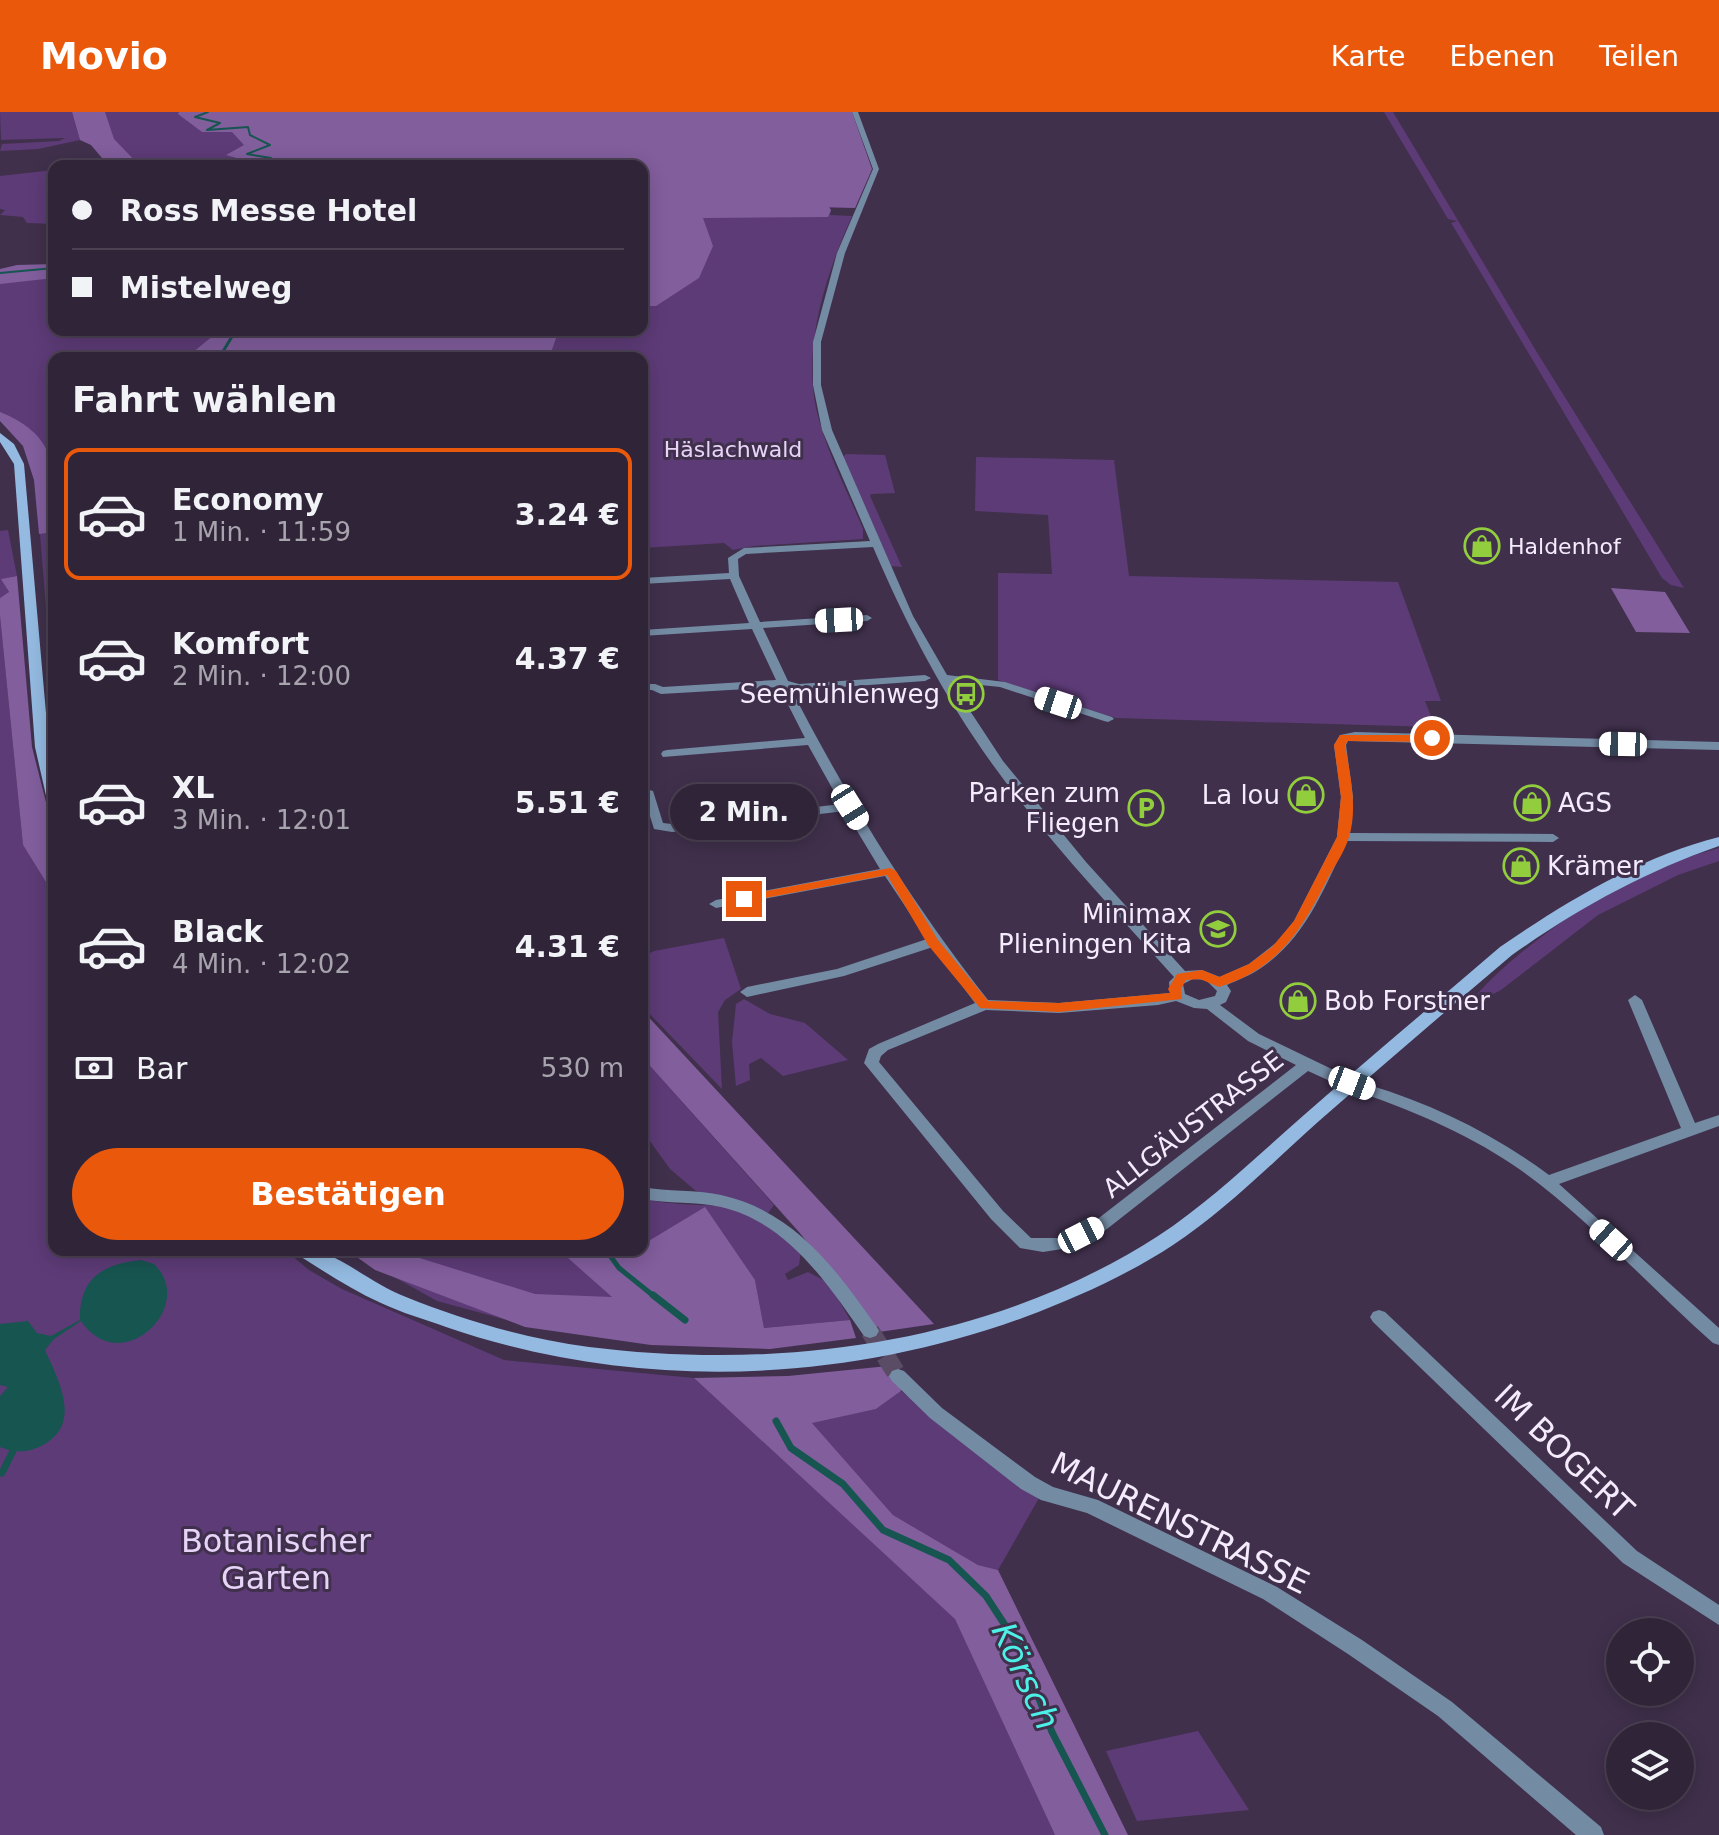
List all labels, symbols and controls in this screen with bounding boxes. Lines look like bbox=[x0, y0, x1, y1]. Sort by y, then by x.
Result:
text: Movio bbox=[40, 34, 168, 78]
text: Karte bbox=[1331, 40, 1405, 73]
text: Ebenen bbox=[1449, 40, 1555, 73]
text: Teilen bbox=[1599, 40, 1679, 73]
text: Ross Messe Hotel bbox=[120, 193, 417, 228]
text: Mistelweg bbox=[120, 270, 293, 305]
text: Fahrt wählen bbox=[72, 379, 337, 420]
park label: Häslachwald bbox=[664, 437, 802, 462]
icon: car bbox=[76, 478, 148, 550]
text: Economy bbox=[172, 482, 324, 517]
text: 3.24 € bbox=[515, 497, 620, 532]
text: 1 Min. · 11:59 bbox=[172, 517, 351, 547]
shop icon: Haldenhof bbox=[1463, 527, 1501, 565]
place label: Haldenhof bbox=[1508, 534, 1622, 559]
car bbox=[814, 607, 864, 633]
icon: car bbox=[76, 622, 148, 694]
text: Komfort bbox=[172, 626, 309, 661]
text: 4.37 € bbox=[515, 641, 620, 676]
text: 2 Min. · 12:00 bbox=[172, 661, 351, 691]
bus stop icon: Seemühlenweg bbox=[947, 675, 985, 713]
place label: Seemühlenweg bbox=[740, 679, 940, 709]
car bbox=[1031, 684, 1085, 722]
route start bbox=[1414, 720, 1450, 756]
car bbox=[1599, 732, 1647, 756]
icon: car bbox=[76, 766, 148, 838]
text: XL bbox=[172, 770, 214, 805]
shop icon: La lou bbox=[1287, 776, 1325, 814]
place label: Parken zum Fliegen bbox=[969, 778, 1120, 838]
car bbox=[827, 780, 873, 834]
place label: La lou bbox=[1202, 780, 1280, 810]
callout: 2 Min. bbox=[670, 783, 818, 839]
shop icon: AGS bbox=[1513, 784, 1551, 822]
text: 5.51 € bbox=[515, 785, 620, 820]
place label: AGS bbox=[1558, 788, 1612, 818]
parking icon: Parken zum Fliegen bbox=[1127, 789, 1165, 827]
text: 2 Min. bbox=[699, 797, 789, 827]
text: 3 Min. · 12:01 bbox=[172, 805, 351, 835]
shop icon: Krämer bbox=[1502, 847, 1540, 885]
place label: Krämer bbox=[1547, 851, 1643, 881]
route end bbox=[726, 881, 762, 917]
place label: Minimax Plieningen Kita bbox=[998, 899, 1192, 959]
icon: car bbox=[76, 910, 148, 982]
school or university icon: Minimax Plieningen Kita bbox=[1199, 910, 1237, 948]
text: Black bbox=[172, 914, 263, 949]
text: 4.31 € bbox=[515, 929, 620, 964]
text: 4 Min. · 12:02 bbox=[172, 949, 351, 979]
shop icon: Bob Forstner bbox=[1279, 982, 1317, 1020]
place label: Bob Forstner bbox=[1324, 986, 1490, 1016]
street label: ALLGÄUSTRASSE bbox=[1096, 1044, 1289, 1204]
icon: cash bbox=[72, 1046, 116, 1090]
text: Bar bbox=[136, 1051, 187, 1086]
text: 530 m bbox=[541, 1053, 624, 1083]
car bbox=[1325, 1063, 1379, 1103]
button: Bestätigen bbox=[72, 1148, 624, 1240]
car bbox=[1054, 1213, 1108, 1257]
car bbox=[1585, 1215, 1637, 1265]
street label: IM BOGERT bbox=[1487, 1376, 1642, 1528]
street label: MAURENSTRASSE bbox=[1045, 1444, 1315, 1602]
park label: Botanischer Garten bbox=[181, 1522, 372, 1597]
water label: Körsch bbox=[984, 1616, 1068, 1736]
map controls bbox=[1606, 1618, 1694, 1810]
button: locate bbox=[1606, 1618, 1694, 1706]
button: layers bbox=[1606, 1722, 1694, 1810]

